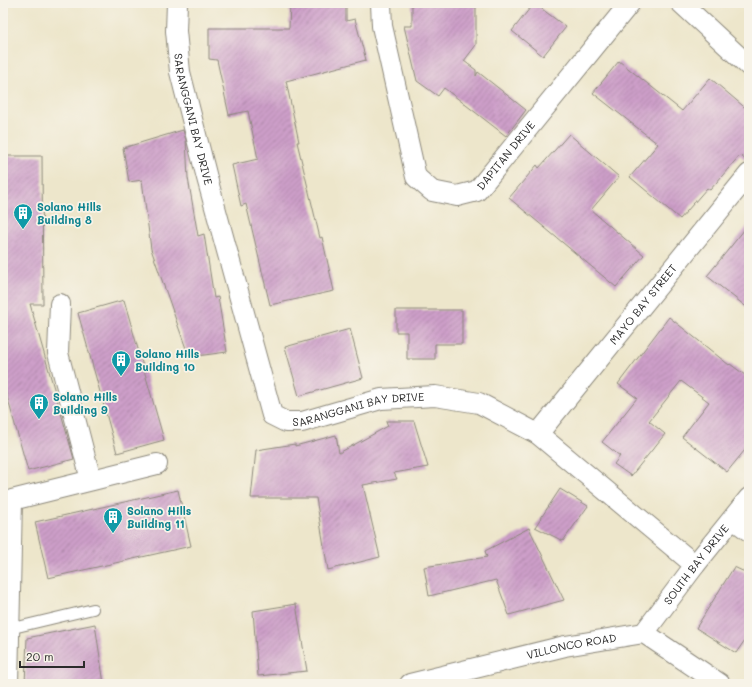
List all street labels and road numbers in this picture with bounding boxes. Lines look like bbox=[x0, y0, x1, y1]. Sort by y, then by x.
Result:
street label: SARANGGANI BAY DRIVE bbox=[171, 53, 217, 187]
street label: DAPITAN DRIVE bbox=[473, 117, 538, 193]
street label: MAYO BAY STREET bbox=[606, 261, 680, 347]
street label: SARANGGANI BAY DRIVE bbox=[292, 389, 425, 430]
street label: SOUTH BAY DRIVE bbox=[660, 521, 732, 608]
street label: VILLONCO ROAD bbox=[525, 630, 618, 662]

